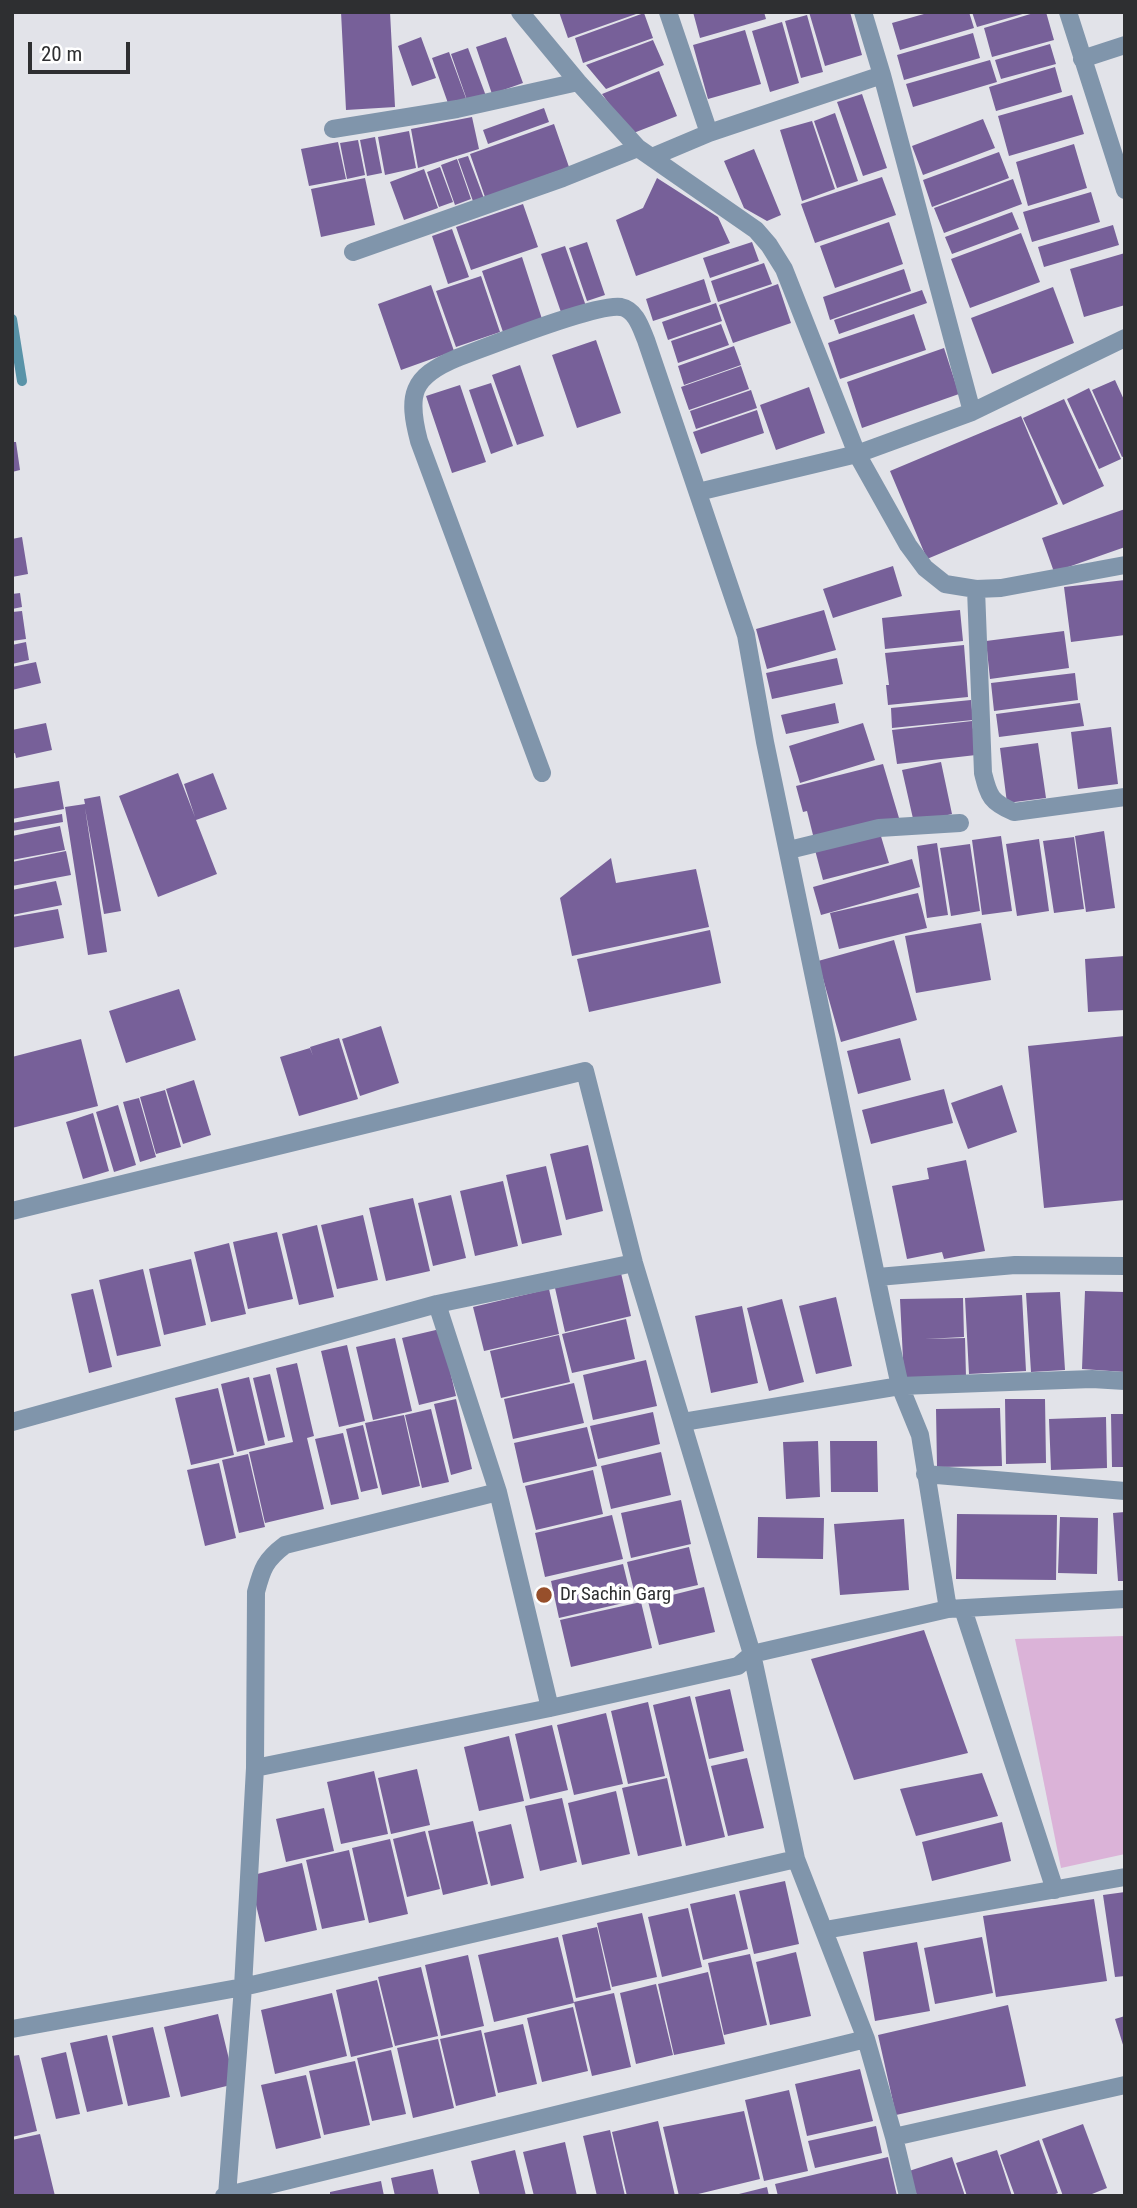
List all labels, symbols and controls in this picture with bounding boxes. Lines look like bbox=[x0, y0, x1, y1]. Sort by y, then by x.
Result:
scale bar bbox=[32, 28, 133, 72]
text: 20 m bbox=[41, 42, 82, 66]
place label: Dr Sachin Garg bbox=[560, 1584, 671, 1606]
marker: Dr Sachin Garg bbox=[534, 1585, 554, 1605]

